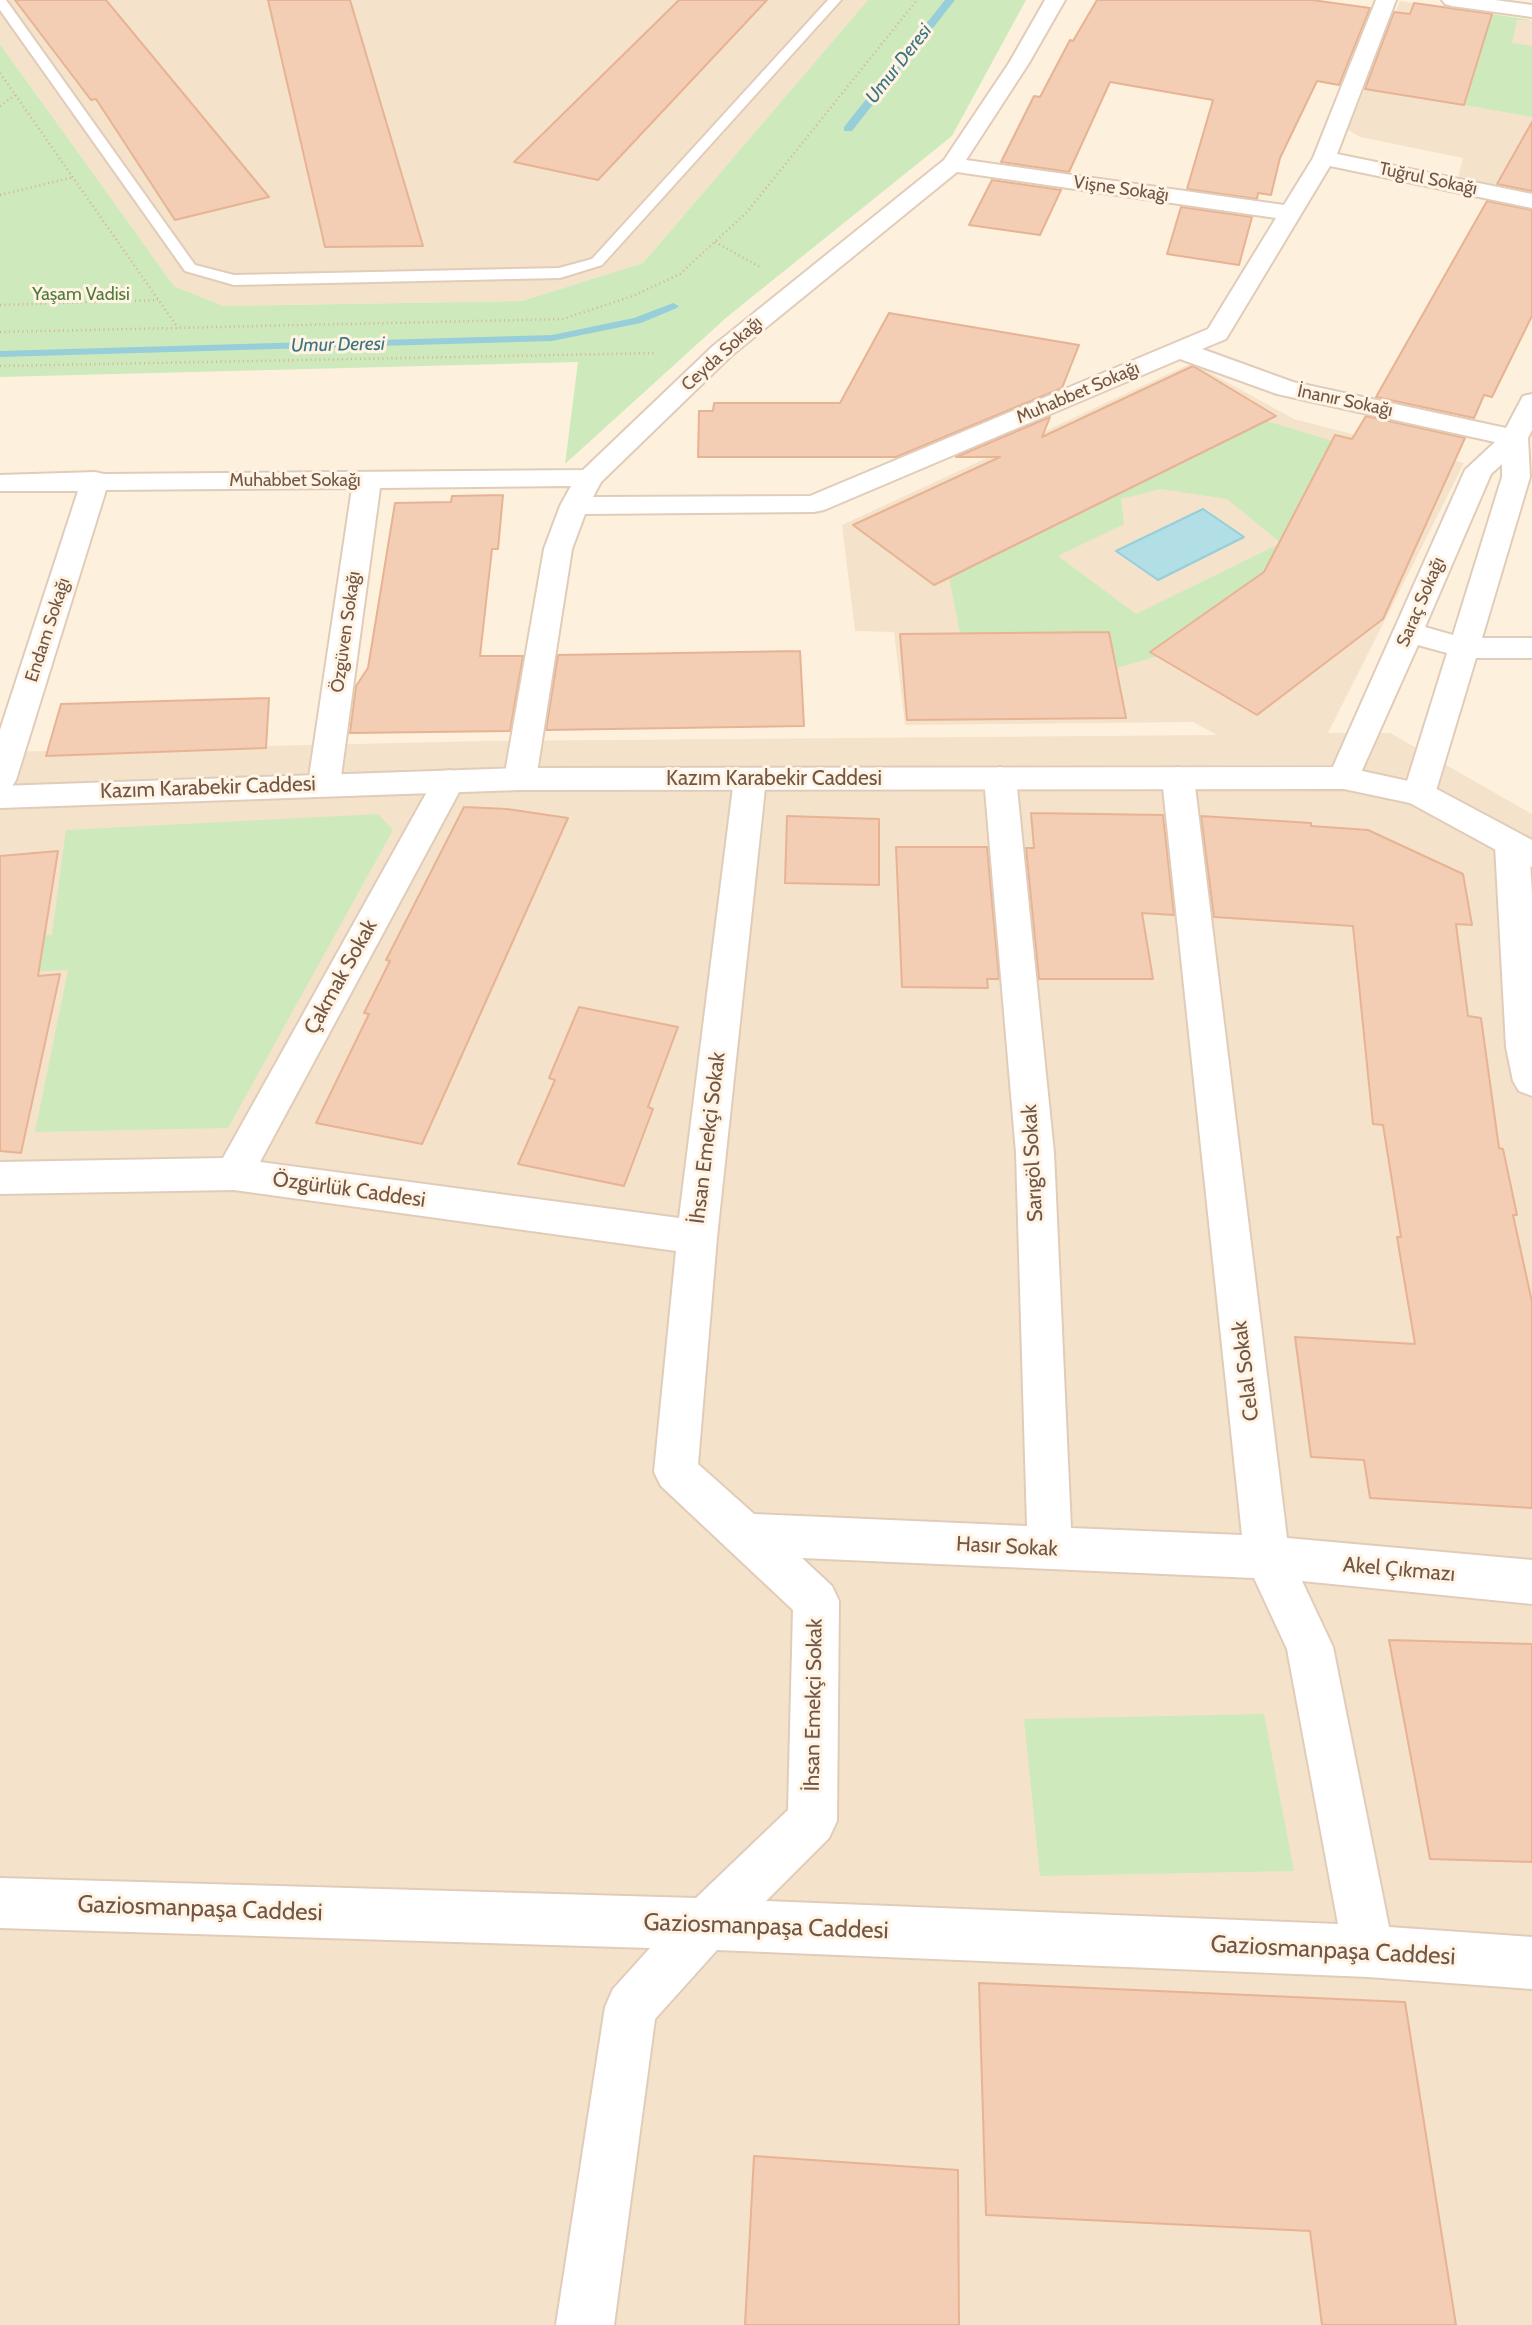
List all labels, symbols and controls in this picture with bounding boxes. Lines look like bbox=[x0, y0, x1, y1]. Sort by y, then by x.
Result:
water label: Umur Deresi bbox=[861, 20, 937, 108]
street label: Tuğrul Sokağı bbox=[1377, 158, 1479, 200]
street label: Vişne Sokağı bbox=[1072, 172, 1170, 206]
park label: Yaşam Vadisi bbox=[32, 284, 130, 306]
street label: Ceyda Sokağı bbox=[677, 312, 767, 396]
water label: Umur Deresi bbox=[291, 333, 385, 357]
street label: Muhabbet Sokağı bbox=[1013, 357, 1143, 429]
street label: İnanır Sokağı bbox=[1295, 380, 1395, 422]
street label: Muhabbet Sokağı bbox=[229, 470, 361, 492]
street label: Saraç Sokağı bbox=[1392, 554, 1450, 650]
street label: Özgüven Sokağı bbox=[327, 570, 365, 694]
street label: Endam Sokağı bbox=[21, 575, 75, 685]
street label: Kazım Karabekir Caddesi bbox=[666, 766, 882, 792]
street label: Kazım Karabekir Caddesi bbox=[100, 772, 316, 804]
street label: Çakmak Sokak bbox=[299, 915, 383, 1039]
street label: İhsan Emekçi Sokak bbox=[685, 1051, 731, 1225]
street label: Sarıgöl Sokak bbox=[1017, 1104, 1049, 1222]
street label: Özgürlük Caddesi bbox=[271, 1167, 427, 1213]
street label: Celal Sokak bbox=[1227, 1319, 1265, 1423]
street label: Hasır Sokak bbox=[956, 1532, 1058, 1562]
street label: Akel Çıkmazı bbox=[1342, 1553, 1456, 1587]
street label: İhsan Emekçi Sokak bbox=[800, 1618, 828, 1792]
street label: Gaziosmanpaşa Caddesi bbox=[77, 1890, 323, 1928]
street label: Gaziosmanpaşa Caddesi bbox=[643, 1908, 889, 1946]
street label: Gaziosmanpaşa Caddesi bbox=[1210, 1930, 1456, 1972]

